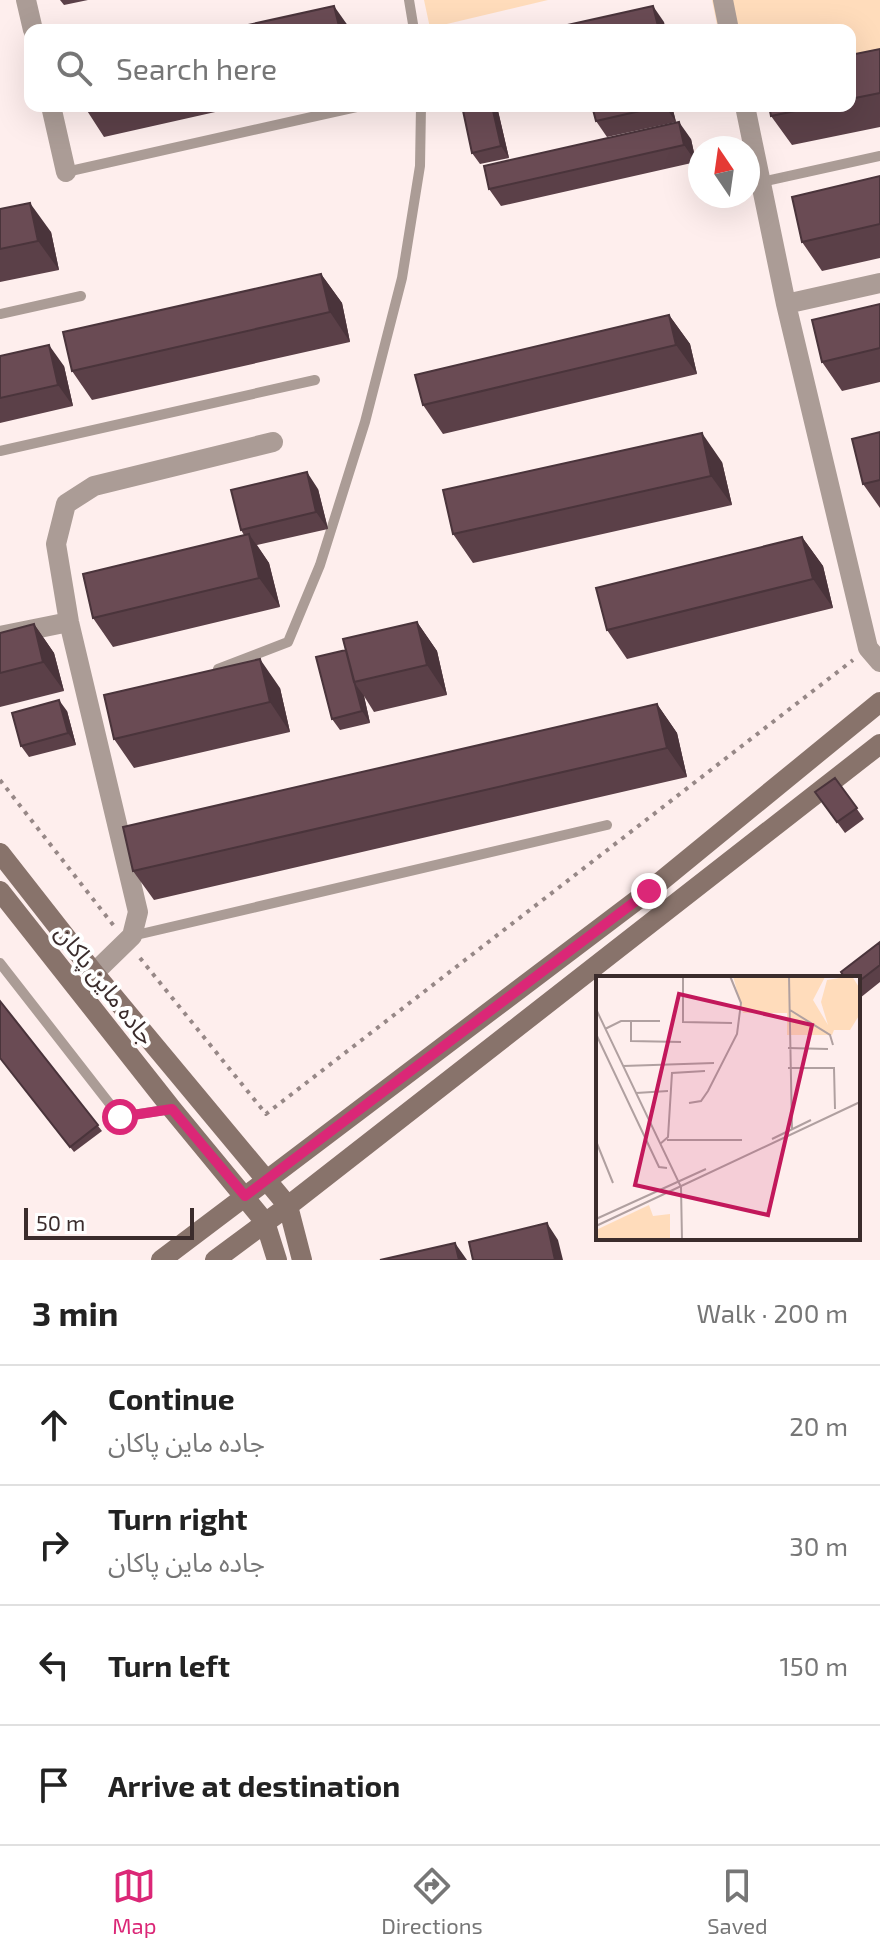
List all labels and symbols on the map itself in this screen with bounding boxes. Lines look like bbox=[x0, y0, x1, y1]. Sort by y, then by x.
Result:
north arrow bbox=[688, 136, 760, 208]
route end bbox=[631, 873, 667, 909]
street label: جاده ماین پاکان bbox=[48, 918, 162, 1051]
inset map bbox=[596, 976, 860, 1240]
route start bbox=[102, 1099, 138, 1135]
scale bar bbox=[24, 1204, 194, 1240]

